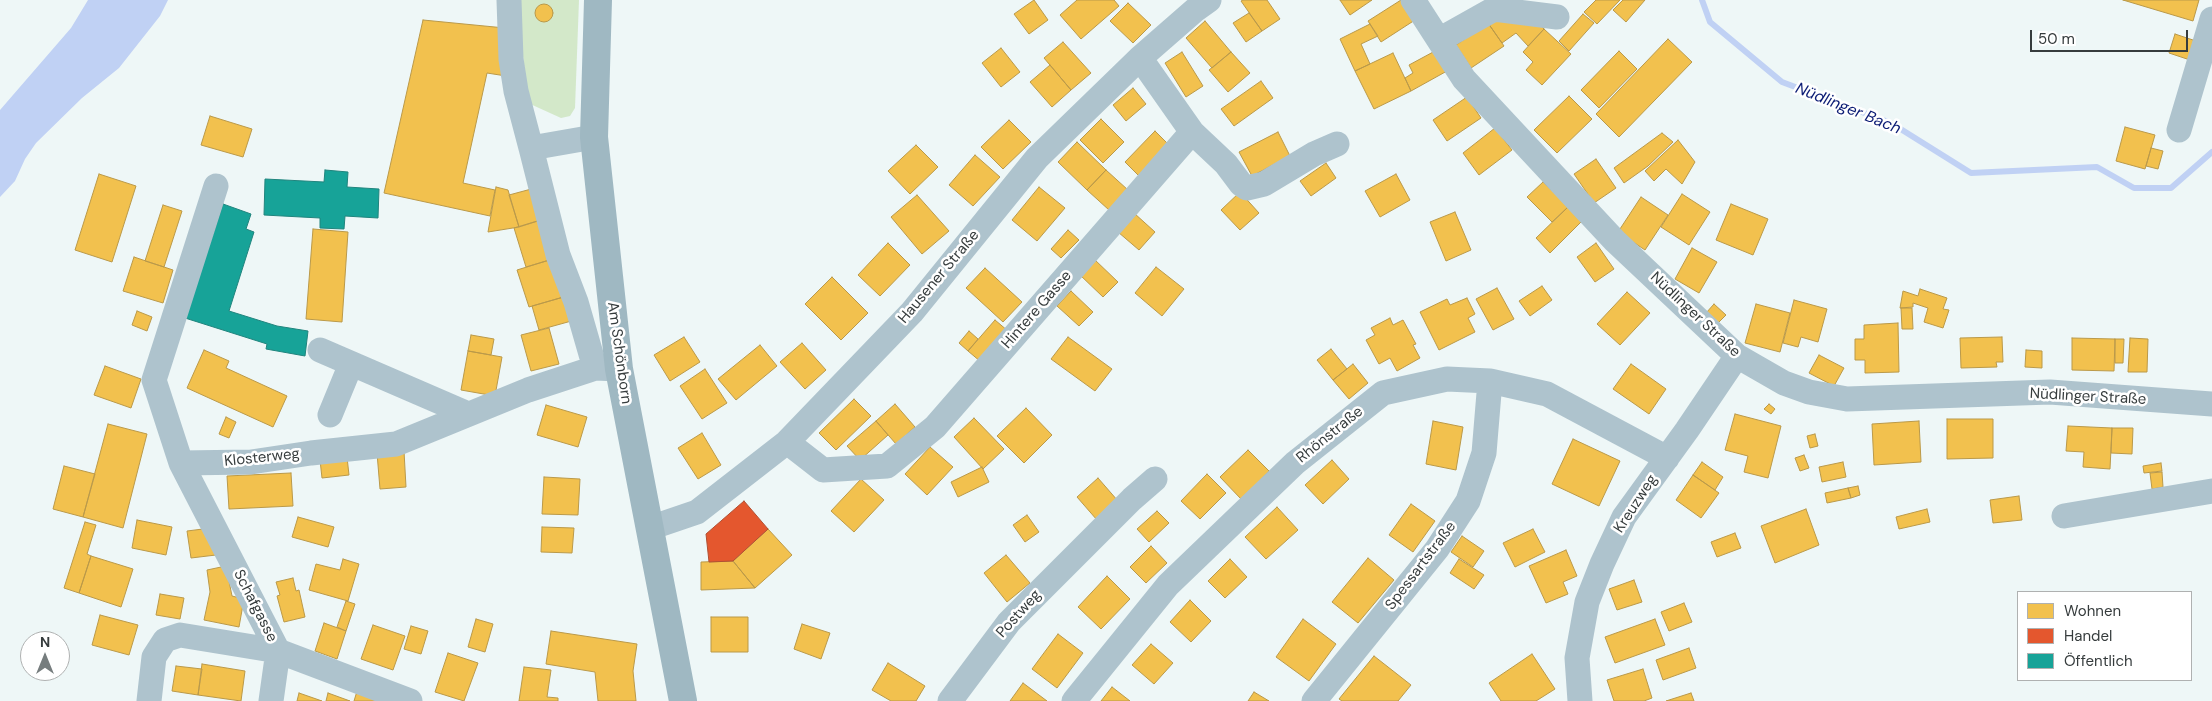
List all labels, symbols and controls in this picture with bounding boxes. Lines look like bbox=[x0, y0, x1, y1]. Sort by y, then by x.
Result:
scale bar bbox=[2032, 20, 2190, 52]
text: 50 m bbox=[2038, 29, 2075, 49]
water label: Nüdlinger Bach bbox=[1793, 79, 1903, 139]
street label: Hausener Straße bbox=[895, 227, 983, 327]
street label: Hintere Gasse bbox=[998, 267, 1076, 353]
street label: Nüdlinger Straße bbox=[1646, 269, 1744, 361]
street label: Am Schönborn bbox=[603, 301, 635, 405]
street label: Nüdlinger Straße bbox=[2029, 385, 2147, 409]
street label: Rhönstraße bbox=[1293, 403, 1367, 467]
street label: Klosterweg bbox=[223, 445, 301, 471]
street label: Kreuzweg bbox=[1610, 471, 1662, 537]
street label: Spessartstraße bbox=[1382, 518, 1460, 614]
street label: Schafgasse bbox=[229, 567, 281, 645]
street label: Postweg bbox=[993, 586, 1045, 642]
legend bbox=[2017, 591, 2192, 681]
text: Wohnen bbox=[2064, 601, 2121, 621]
text: Handel bbox=[2064, 626, 2112, 646]
north arrow bbox=[20, 631, 70, 681]
text: N bbox=[40, 633, 50, 651]
text: Öffentlich bbox=[2064, 651, 2133, 671]

